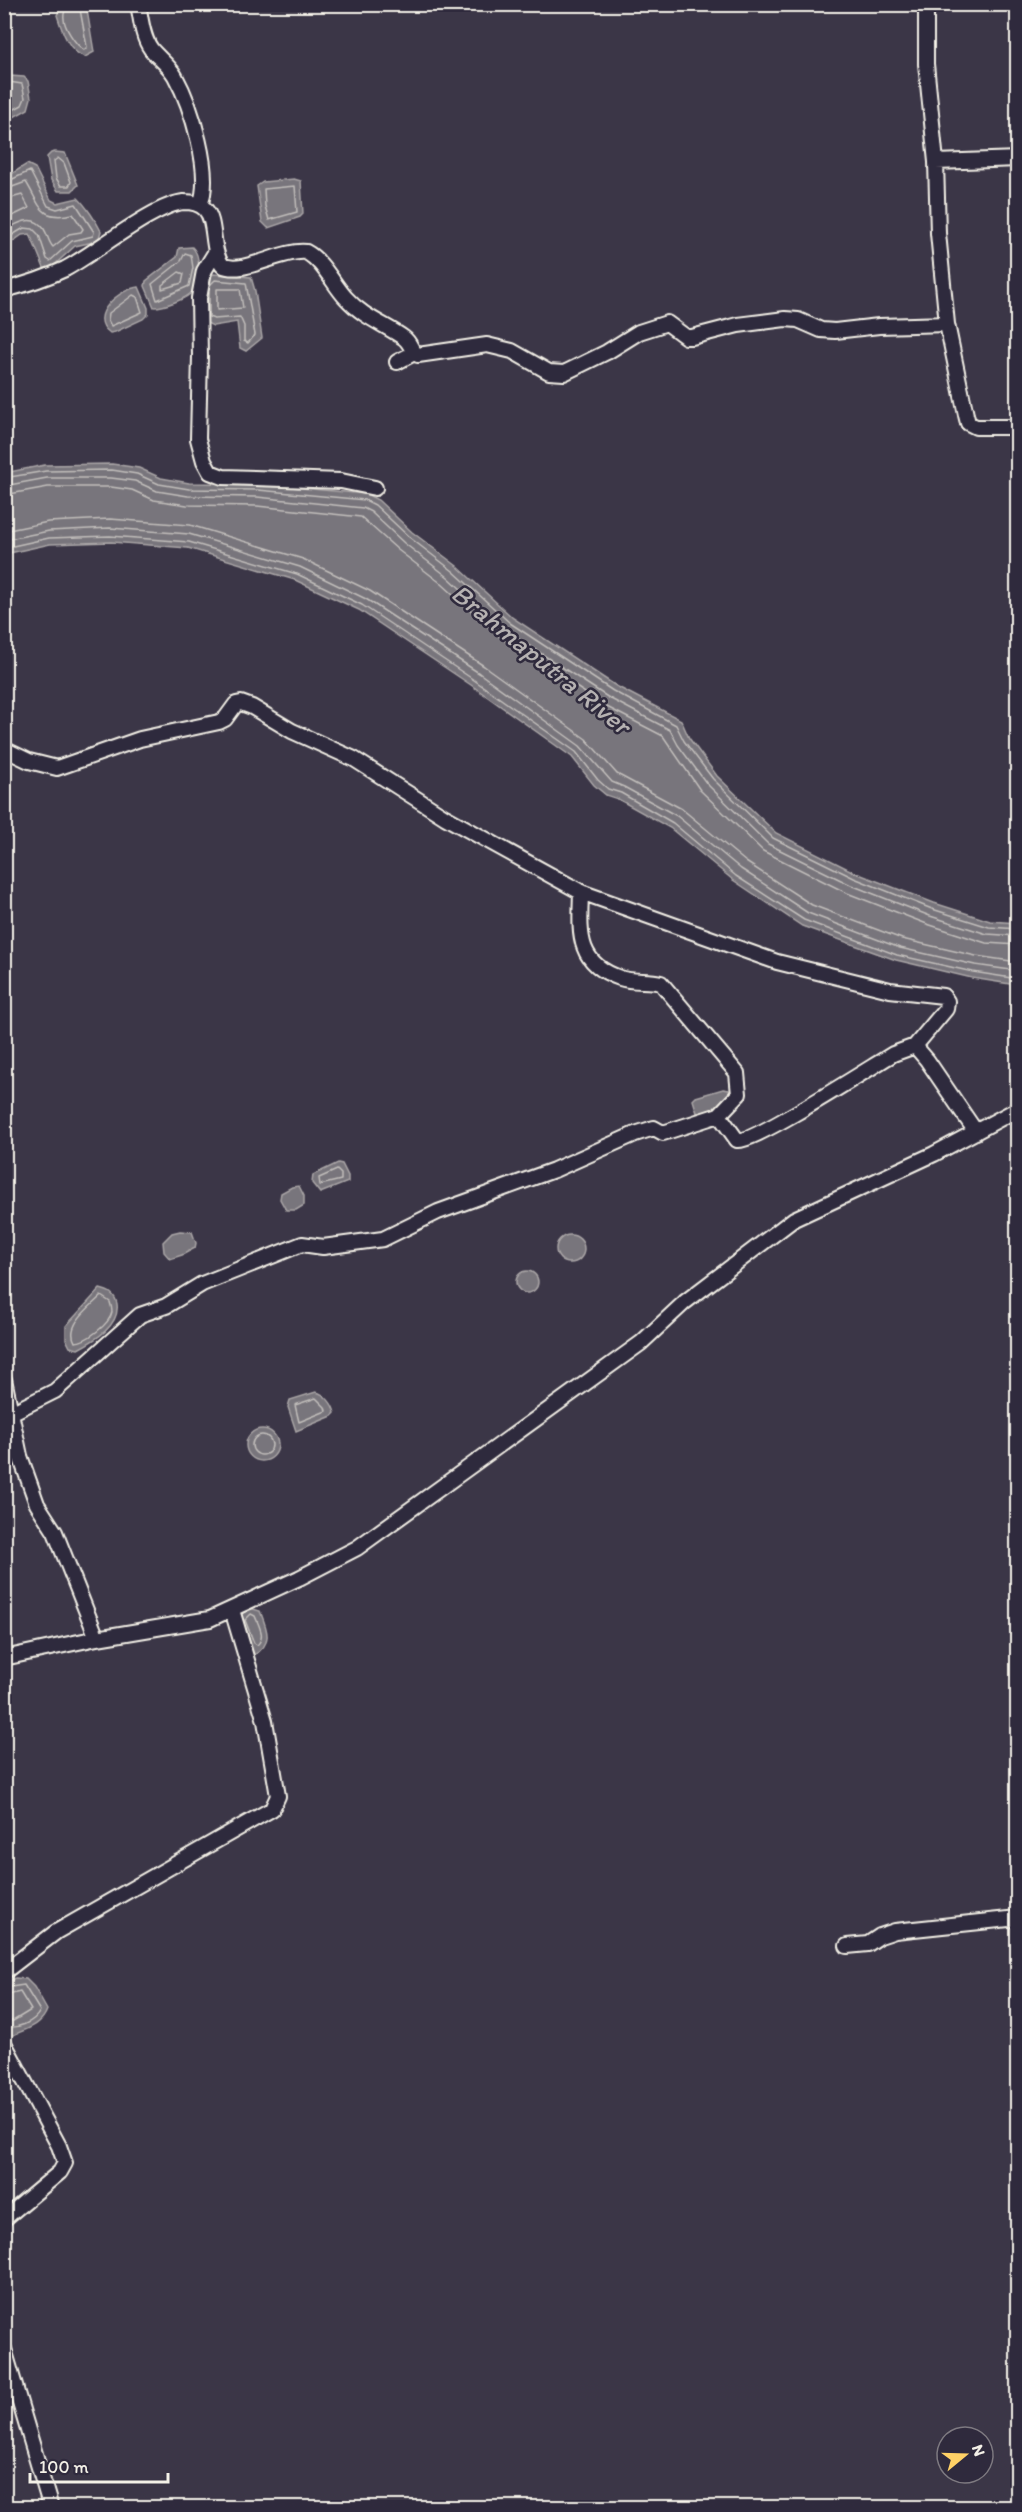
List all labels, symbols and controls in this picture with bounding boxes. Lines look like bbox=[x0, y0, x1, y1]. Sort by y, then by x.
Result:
water label: Brahmaputra River bbox=[445, 576, 640, 743]
north arrow bbox=[935, 2425, 995, 2485]
text: N bbox=[968, 2442, 989, 2458]
scale bar bbox=[30, 2446, 168, 2484]
text: 100 m bbox=[39, 2456, 89, 2478]

